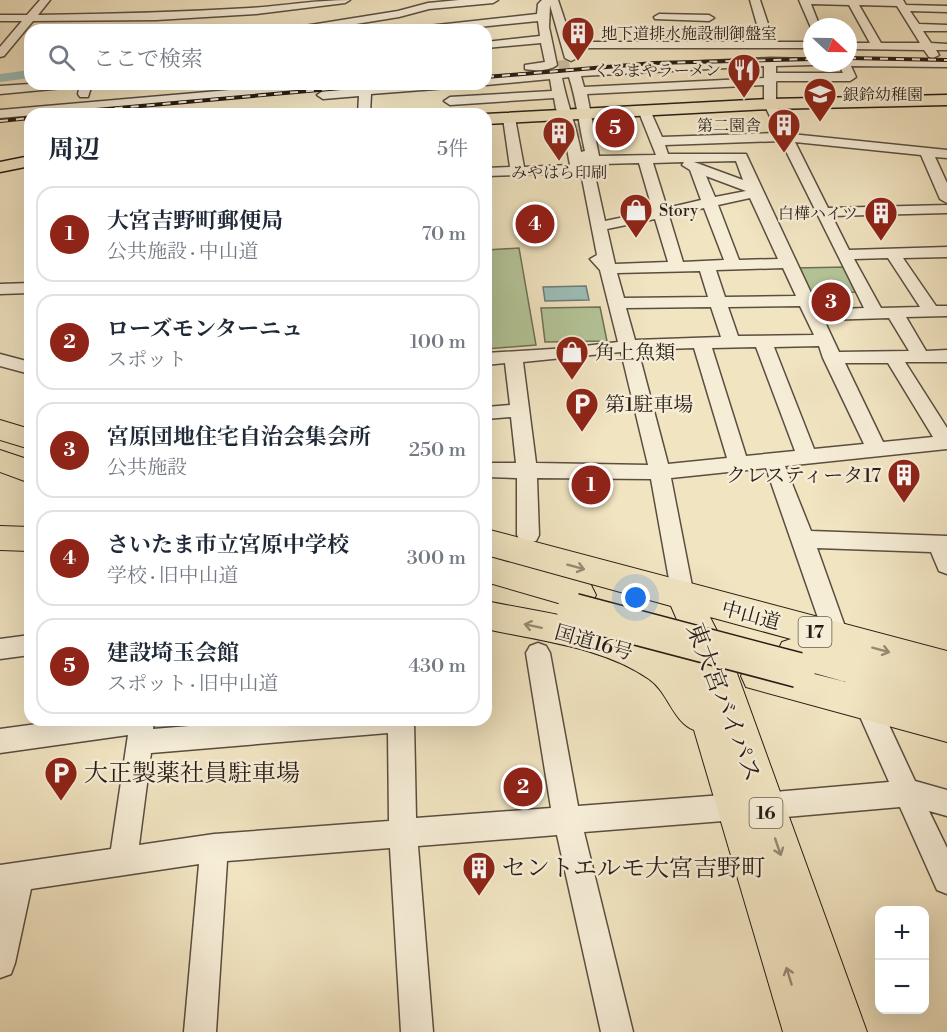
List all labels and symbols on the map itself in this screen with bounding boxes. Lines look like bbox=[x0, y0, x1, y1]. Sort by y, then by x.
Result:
building icon: 地下道排水施設制御盤室 bbox=[560, 15, 596, 62]
north arrow bbox=[803, 18, 857, 72]
place label: 地下道排水施設制御盤室 bbox=[601, 24, 777, 44]
restaurant icon: くるまやラーメン bbox=[726, 52, 762, 99]
place label: くるまやラーメン bbox=[594, 61, 721, 81]
school or university icon: 銀鈴幼稚園 bbox=[802, 76, 838, 123]
place label: 銀鈴幼稚園 bbox=[843, 85, 923, 105]
pin: 5 bbox=[596, 106, 634, 150]
building icon: 第二園舎 bbox=[766, 107, 802, 154]
building icon: みやはら印刷 bbox=[541, 115, 577, 162]
place label: 第二園舎 bbox=[697, 116, 761, 136]
place label: みやはら印刷 bbox=[511, 163, 607, 183]
shop icon: Story bbox=[618, 192, 654, 239]
building icon: 白樺ハイツ bbox=[863, 195, 899, 242]
place label: Story bbox=[659, 201, 698, 221]
pin: 4 bbox=[516, 202, 554, 246]
place label: 白樺ハイツ bbox=[778, 204, 858, 224]
pin: 3 bbox=[812, 280, 850, 324]
shop icon: 角上魚類 bbox=[554, 334, 590, 381]
place label: 角上魚類 bbox=[595, 341, 675, 366]
parking icon: 第1駐車場 bbox=[564, 386, 600, 433]
place label: 第1駐車場 bbox=[605, 393, 694, 418]
building icon: クレスティータ17 bbox=[886, 457, 922, 504]
pin: 1 bbox=[572, 462, 610, 508]
place label: クレスティータ17 bbox=[726, 464, 881, 489]
one-way arrow bbox=[567, 562, 586, 573]
your location bbox=[621, 583, 650, 612]
street label: 中山道 bbox=[718, 597, 783, 636]
road number: 17 bbox=[798, 617, 832, 647]
one-way arrow bbox=[524, 619, 543, 631]
street label: 東大宮バイパス bbox=[679, 619, 767, 786]
street label: 国道16号 bbox=[552, 620, 635, 666]
one-way arrow bbox=[871, 644, 890, 656]
parking icon: 大正製薬社員駐車場 bbox=[43, 755, 79, 802]
place label: 大正製薬社員駐車場 bbox=[84, 759, 300, 789]
pin: 2 bbox=[504, 764, 542, 810]
road number: 16 bbox=[750, 798, 783, 828]
one-way arrow bbox=[773, 837, 784, 856]
building icon: セントエルモ大宮吉野町 bbox=[461, 850, 497, 897]
place label: セントエルモ大宮吉野町 bbox=[502, 854, 765, 884]
one-way arrow bbox=[783, 967, 794, 986]

